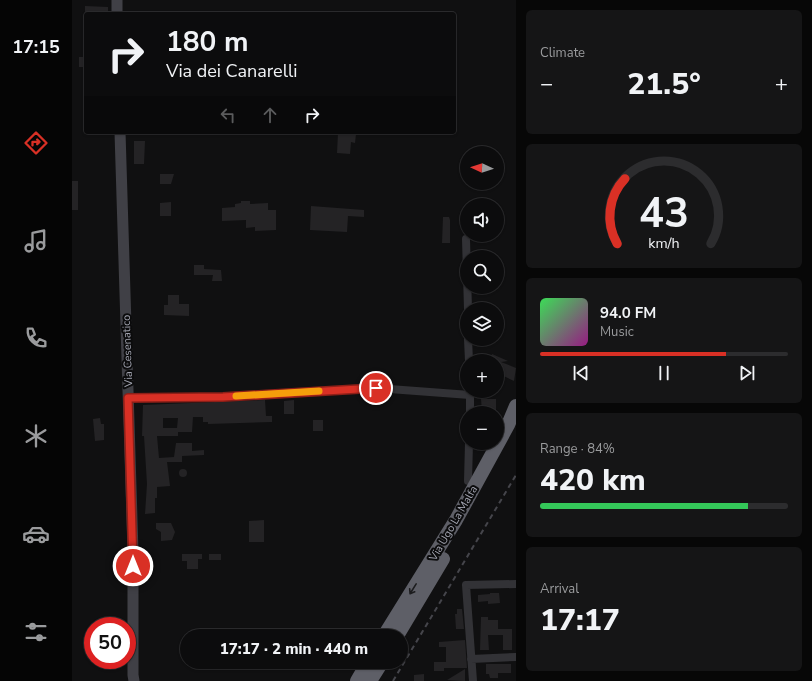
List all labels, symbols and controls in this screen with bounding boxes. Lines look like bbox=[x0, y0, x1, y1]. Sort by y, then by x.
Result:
text: 180 m bbox=[166, 23, 249, 61]
icon: right bbox=[100, 28, 152, 80]
text: 17:15 bbox=[12, 35, 60, 59]
text: Climate bbox=[540, 44, 585, 62]
text: Via dei Canarelli bbox=[166, 59, 297, 83]
text: 21.5° bbox=[627, 64, 701, 105]
text: − bbox=[540, 69, 553, 99]
text: + bbox=[775, 69, 788, 99]
icon: left bbox=[217, 104, 239, 126]
icon: ahead bbox=[259, 104, 281, 126]
icon: right bbox=[301, 104, 323, 126]
icon: directions bbox=[22, 129, 50, 157]
north arrow bbox=[460, 146, 504, 190]
map controls bbox=[460, 146, 504, 450]
text: 43 bbox=[639, 185, 689, 242]
button: sound bbox=[460, 198, 504, 242]
icon: music bbox=[22, 227, 50, 255]
text: km/h bbox=[648, 234, 680, 253]
button: search bbox=[460, 250, 504, 294]
button: layers bbox=[460, 302, 504, 346]
text: 94.0 FM bbox=[600, 303, 656, 323]
street label: Via Cesenatico bbox=[119, 315, 136, 388]
text: Music bbox=[600, 323, 634, 341]
icon: phone bbox=[22, 324, 50, 352]
button: + bbox=[460, 354, 504, 398]
icon: previous bbox=[570, 362, 592, 384]
icon: pause bbox=[653, 362, 675, 384]
icon: next bbox=[736, 362, 758, 384]
pin bbox=[359, 371, 393, 405]
icon: arrive bbox=[365, 377, 387, 399]
button: − bbox=[460, 406, 504, 450]
icon: climate bbox=[22, 422, 50, 450]
text: Range · 84% bbox=[540, 440, 615, 458]
text: 420 km bbox=[540, 460, 646, 501]
street label: Via Ugo La Malfa bbox=[425, 483, 481, 565]
icon: car bbox=[22, 520, 50, 548]
position arrow bbox=[112, 545, 154, 587]
text: Arrival bbox=[540, 580, 579, 598]
one-way arrow bbox=[409, 583, 417, 594]
text: 17:17 bbox=[540, 600, 620, 641]
speed limit sign: 50 bbox=[84, 617, 136, 669]
icon: filters bbox=[22, 618, 50, 646]
text: 17:17 · 2 min · 440 m bbox=[220, 639, 368, 659]

